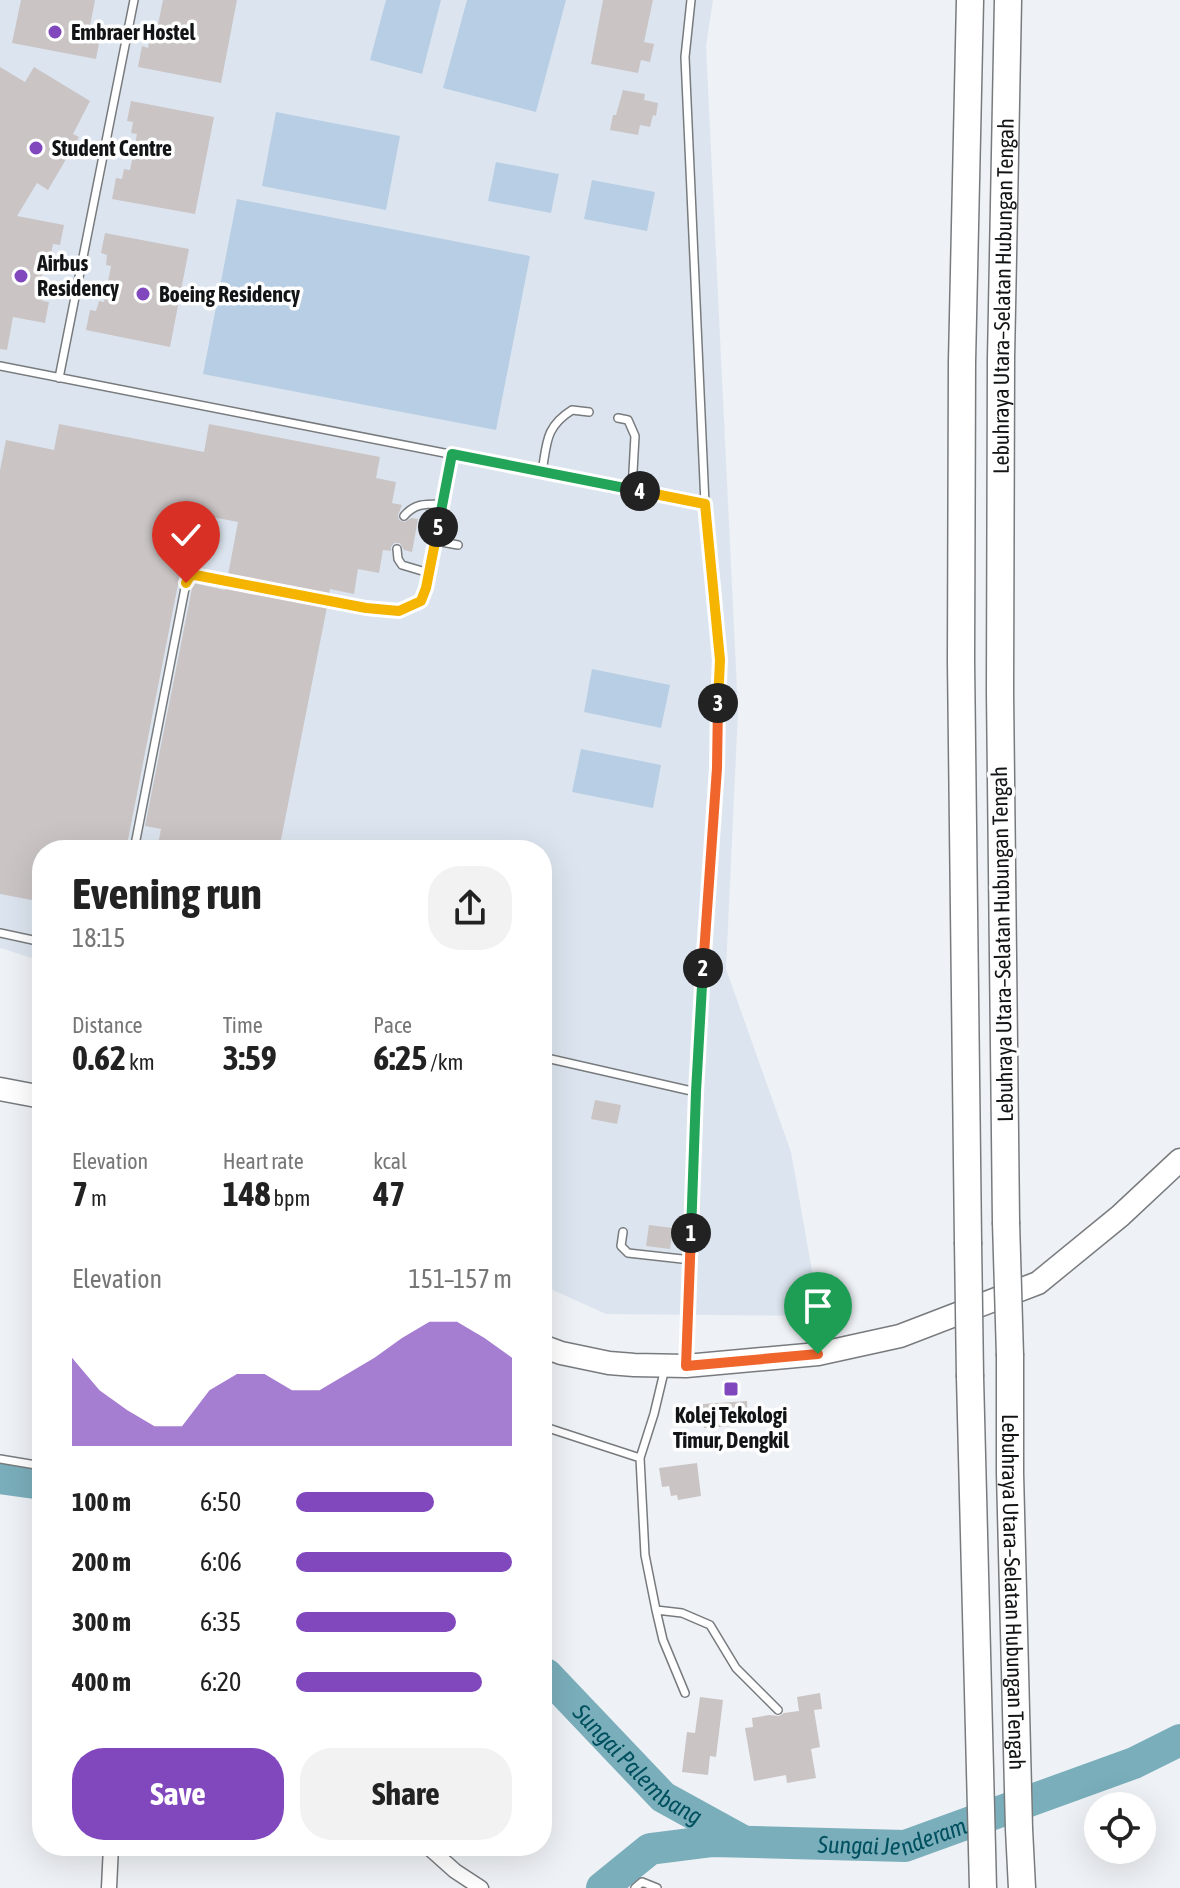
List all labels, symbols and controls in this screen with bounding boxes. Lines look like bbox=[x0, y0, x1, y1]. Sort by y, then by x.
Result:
place label: Embraer Hostel bbox=[71, 19, 196, 45]
marker: Embraer Hostel bbox=[46, 23, 64, 41]
street label: Lebuhraya Utara–Selatan Hubungan Tengah bbox=[988, 118, 1019, 474]
place label: Student Centre bbox=[52, 135, 172, 161]
marker: Student Centre bbox=[27, 139, 45, 157]
place label: Airbus Residency bbox=[36, 250, 119, 301]
marker: Airbus Residency bbox=[12, 267, 30, 285]
place label: Boeing Residency bbox=[159, 281, 300, 307]
marker: Boeing Residency bbox=[134, 285, 152, 303]
pin: 4 bbox=[620, 471, 660, 511]
text: 4 bbox=[635, 478, 645, 504]
pin bbox=[152, 501, 220, 583]
pin: 5 bbox=[418, 507, 458, 547]
icon: check bbox=[164, 513, 208, 557]
text: 5 bbox=[433, 514, 443, 540]
pin: 3 bbox=[698, 683, 738, 723]
text: 3 bbox=[713, 690, 723, 716]
street label: Lebuhraya Utara–Selatan Hubungan Tengah bbox=[986, 766, 1018, 1122]
button: share bbox=[428, 866, 512, 950]
text: Evening run bbox=[72, 868, 262, 918]
text: 18:15 bbox=[72, 923, 126, 953]
pin: 2 bbox=[683, 948, 723, 988]
text: 2 bbox=[698, 955, 708, 981]
text: Distance bbox=[72, 1012, 143, 1038]
text: Time bbox=[223, 1012, 263, 1038]
text: Pace bbox=[373, 1012, 412, 1038]
text: 0.62 bbox=[72, 1038, 126, 1077]
text: 3:59 bbox=[223, 1038, 277, 1077]
text: 6:25 bbox=[373, 1038, 427, 1077]
text: km bbox=[126, 1049, 155, 1075]
text: /km bbox=[427, 1049, 463, 1075]
text: Elevation bbox=[72, 1148, 148, 1174]
text: Heart rate bbox=[223, 1148, 304, 1174]
text: kcal bbox=[373, 1148, 407, 1174]
text: 7 bbox=[72, 1174, 88, 1213]
text: 148 bbox=[223, 1174, 271, 1213]
text: 47 bbox=[373, 1174, 405, 1213]
text: m bbox=[88, 1185, 107, 1211]
text: bpm bbox=[271, 1185, 310, 1211]
pin: 1 bbox=[671, 1213, 711, 1253]
text: 1 bbox=[686, 1220, 696, 1246]
text: Elevation bbox=[72, 1264, 162, 1294]
text: 151–157 m bbox=[409, 1264, 512, 1294]
pin bbox=[784, 1272, 852, 1354]
icon: arrive bbox=[796, 1284, 840, 1328]
marker: Kolej Tekologi Timur, Dengkil bbox=[722, 1380, 740, 1398]
place label: Kolej Tekologi Timur, Dengkil bbox=[673, 1402, 790, 1453]
street label: Lebuhraya Utara–Selatan Hubungan Tengah bbox=[997, 1414, 1031, 1770]
text: 100 m bbox=[72, 1487, 131, 1517]
text: 6:50 bbox=[200, 1487, 241, 1517]
text: 200 m bbox=[72, 1547, 131, 1577]
text: 6:06 bbox=[200, 1547, 242, 1577]
text: 300 m bbox=[72, 1607, 131, 1637]
text: 6:35 bbox=[200, 1607, 241, 1637]
text: 400 m bbox=[72, 1667, 131, 1697]
text: 6:20 bbox=[200, 1667, 241, 1697]
water label: Sungai Palembang bbox=[567, 1698, 707, 1830]
button: Save bbox=[72, 1748, 284, 1840]
button: Share bbox=[300, 1748, 512, 1840]
map controls bbox=[1084, 1792, 1156, 1864]
button: locate bbox=[1084, 1792, 1156, 1864]
water label: Sungai Jenderam bbox=[817, 1811, 970, 1860]

